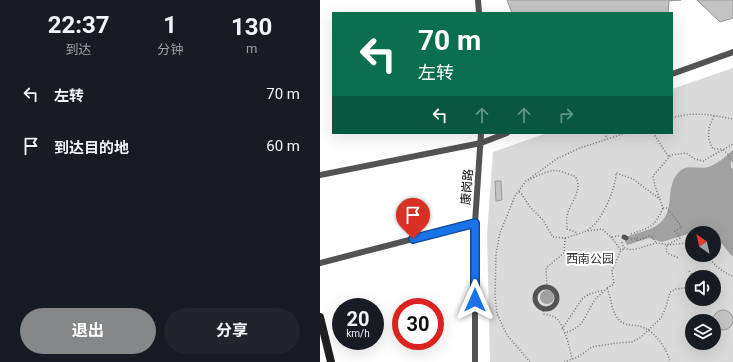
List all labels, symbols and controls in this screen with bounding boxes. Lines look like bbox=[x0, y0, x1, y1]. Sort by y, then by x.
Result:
text: 22:37 bbox=[48, 11, 110, 39]
text: 1 bbox=[163, 11, 177, 39]
text: 130 bbox=[231, 13, 272, 41]
text: 70 m bbox=[418, 24, 481, 57]
icon: left bbox=[352, 28, 404, 80]
text: m bbox=[246, 41, 257, 56]
text: 到达 bbox=[66, 42, 92, 57]
text: 分钟 bbox=[157, 42, 183, 57]
text: 左转 bbox=[418, 62, 454, 83]
icon: left bbox=[20, 83, 42, 105]
text: 70 m bbox=[266, 85, 300, 103]
text: 左转 bbox=[54, 87, 84, 105]
icon: left bbox=[429, 104, 451, 126]
icon: ahead bbox=[471, 104, 493, 126]
icon: ahead bbox=[513, 104, 535, 126]
icon: right bbox=[555, 104, 577, 126]
icon: arrive bbox=[20, 135, 42, 157]
text: 60 m bbox=[266, 137, 300, 155]
text: 到达目的地 bbox=[54, 139, 129, 157]
street label: 康岗路 bbox=[458, 168, 476, 206]
pin bbox=[396, 198, 430, 239]
icon: arrive bbox=[402, 204, 424, 226]
north arrow bbox=[685, 226, 721, 262]
map controls bbox=[685, 226, 721, 350]
park label: 西南公园 bbox=[566, 252, 614, 266]
button: sound bbox=[685, 270, 721, 306]
position arrow bbox=[454, 279, 496, 321]
speed limit sign: 30 bbox=[392, 298, 444, 350]
text: 20 bbox=[347, 307, 369, 331]
button: 退出 bbox=[20, 308, 156, 354]
button: 分享 bbox=[164, 308, 300, 354]
button: layers bbox=[685, 314, 721, 350]
text: km/h bbox=[346, 328, 370, 339]

